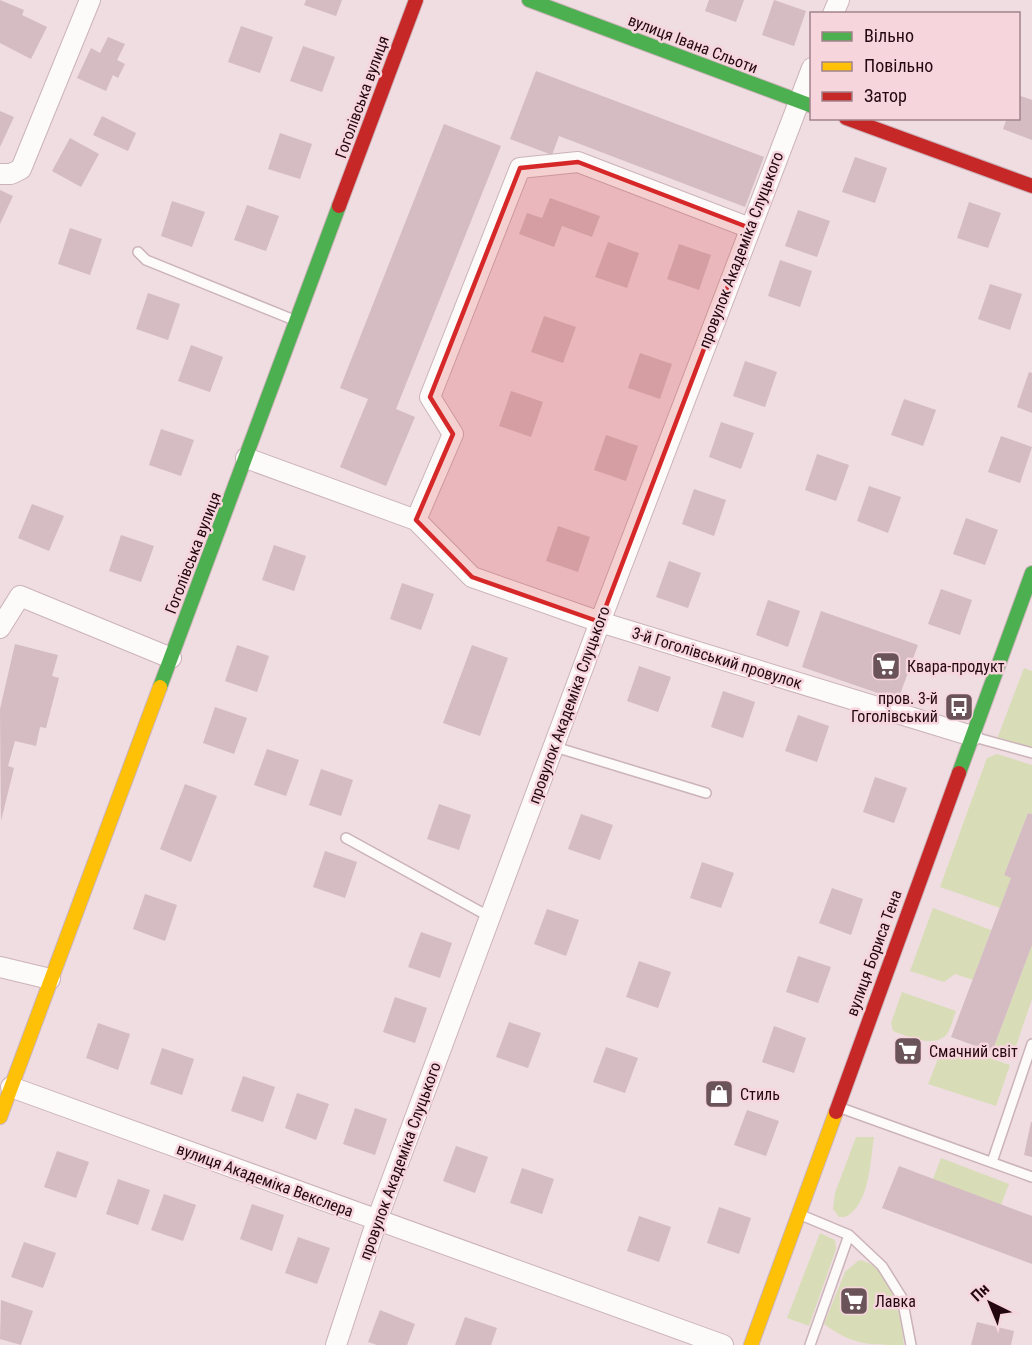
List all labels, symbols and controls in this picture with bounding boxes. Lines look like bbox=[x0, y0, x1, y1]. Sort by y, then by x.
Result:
street label: вулиця Івана Сльоти bbox=[625, 11, 761, 77]
legend bbox=[810, 12, 1020, 120]
text: Вільно bbox=[864, 25, 914, 46]
street label: Гоголівська вулиця bbox=[331, 33, 393, 161]
text: Повільно bbox=[864, 55, 933, 76]
text: Затор bbox=[864, 85, 907, 106]
street label: провулок Академіка Слуцького bbox=[695, 149, 787, 351]
street label: Гоголівська вулиця bbox=[161, 489, 225, 617]
street label: провулок Академіка Слуцького bbox=[524, 604, 614, 806]
street label: 3-й Гоголівський провулок bbox=[630, 623, 805, 693]
supermarket icon: Квара-продукт bbox=[870, 650, 902, 682]
place label: Квара-продукт bbox=[907, 657, 1005, 676]
place label: пров. 3-й Гоголівський bbox=[851, 689, 938, 726]
bus stop icon: пров. 3-й Гоголівський bbox=[943, 691, 975, 723]
street label: вулиця Бориса Тена bbox=[842, 887, 906, 1019]
supermarket icon: Смачний світ bbox=[892, 1035, 924, 1067]
place label: Смачний світ bbox=[929, 1042, 1018, 1061]
street label: провулок Академіка Слуцького bbox=[355, 1060, 445, 1262]
shop icon: Стиль bbox=[703, 1078, 735, 1110]
place label: Стиль bbox=[740, 1085, 780, 1104]
street label: вулиця Академіка Векслера bbox=[174, 1139, 356, 1221]
north arrow bbox=[960, 1273, 1020, 1333]
text: Пн bbox=[967, 1279, 993, 1305]
supermarket icon: Лавка bbox=[838, 1285, 870, 1317]
place label: Лавка bbox=[875, 1292, 916, 1311]

